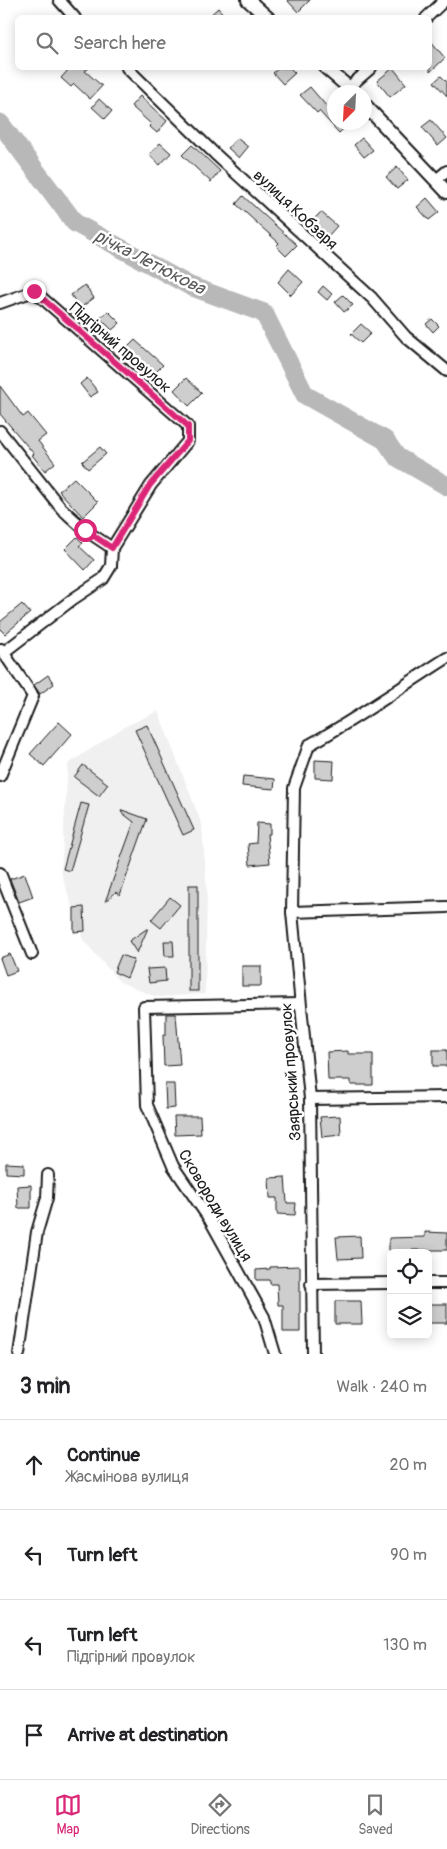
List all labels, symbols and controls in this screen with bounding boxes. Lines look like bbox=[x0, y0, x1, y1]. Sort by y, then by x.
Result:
search box bbox=[15, 15, 432, 70]
icon: search bbox=[33, 29, 61, 57]
text: Search here bbox=[73, 31, 166, 55]
north arrow bbox=[327, 85, 372, 130]
street label: вулиця Кобзаря bbox=[249, 165, 342, 254]
water label: річка Летюкова bbox=[91, 225, 210, 301]
route end bbox=[23, 280, 46, 303]
street label: Підгірний провулок bbox=[65, 298, 175, 397]
route start bbox=[74, 519, 97, 542]
street label: Заярський провулок bbox=[276, 1002, 306, 1142]
street label: Сковороди вулиця bbox=[174, 1146, 256, 1265]
map controls bbox=[387, 1249, 432, 1339]
button: locate bbox=[387, 1249, 432, 1294]
button: layers bbox=[387, 1294, 432, 1339]
text: 3 min bbox=[20, 1373, 70, 1400]
text: Walk · 240 m bbox=[336, 1377, 427, 1397]
text: Continue bbox=[67, 1443, 140, 1467]
icon: ahead bbox=[20, 1451, 48, 1479]
text: 20 m bbox=[389, 1455, 427, 1475]
text: Жасмінова вулиця bbox=[67, 1467, 189, 1487]
icon: left bbox=[20, 1541, 48, 1569]
text: Turn left bbox=[67, 1543, 137, 1567]
text: 90 m bbox=[390, 1545, 427, 1565]
text: Turn left bbox=[67, 1623, 137, 1647]
icon: left bbox=[20, 1631, 48, 1659]
text: 130 m bbox=[383, 1635, 427, 1655]
text: Підгірний провулок bbox=[67, 1647, 195, 1667]
icon: arrive bbox=[20, 1721, 48, 1749]
text: Arrive at destination bbox=[67, 1723, 228, 1747]
tab: Map bbox=[54, 1791, 82, 1838]
tab: Directions bbox=[190, 1791, 250, 1838]
tab: Saved bbox=[358, 1791, 393, 1838]

